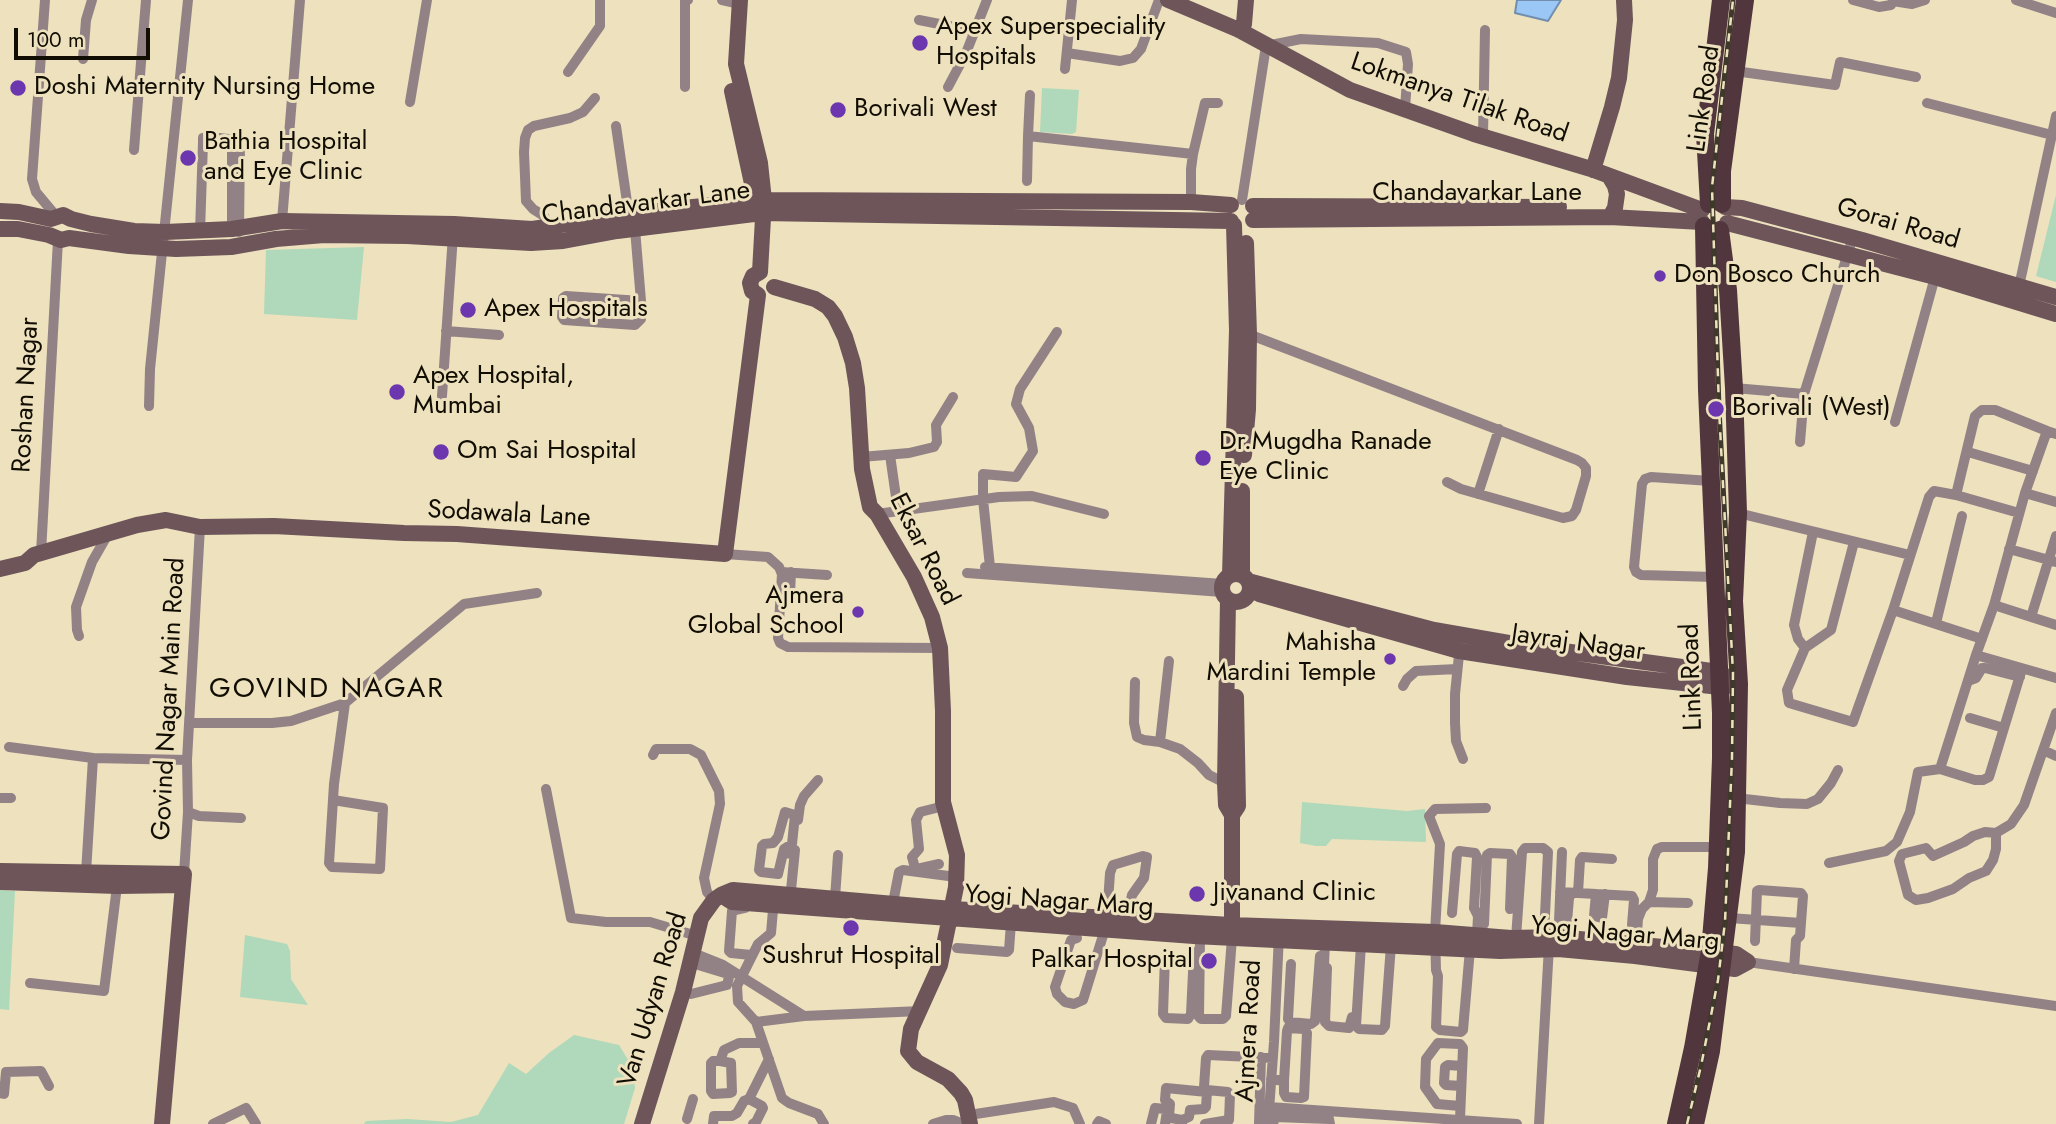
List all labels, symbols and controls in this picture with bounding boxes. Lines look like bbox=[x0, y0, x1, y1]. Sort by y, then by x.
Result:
place label: Apex Superspeciality Hospitals bbox=[936, 12, 1166, 74]
scale bar bbox=[18, 14, 154, 58]
text: 100 m bbox=[27, 25, 84, 55]
marker: Apex Superspeciality Hospitals bbox=[910, 33, 930, 53]
street label: Link Road bbox=[1682, 44, 1728, 154]
street label: Lokmanya Tilak Road bbox=[1346, 47, 1572, 151]
place label: Doshi Maternity Nursing Home bbox=[34, 72, 375, 104]
marker: Doshi Maternity Nursing Home bbox=[8, 78, 28, 98]
place label: Borivali West bbox=[854, 94, 997, 126]
marker: Borivali West bbox=[828, 100, 848, 120]
place label: Bathia Hospital and Eye Clinic bbox=[204, 127, 368, 188]
marker: Bathia Hospital and Eye Clinic bbox=[178, 148, 198, 168]
street label: Chandavarkar Lane bbox=[540, 176, 752, 232]
street label: Chandavarkar Lane bbox=[1372, 178, 1582, 210]
street label: Gorai Road bbox=[1833, 193, 1963, 257]
place label: Don Bosco Church bbox=[1674, 260, 1881, 292]
marker: Don Bosco Church bbox=[1652, 268, 1668, 284]
place label: Apex Hospitals bbox=[484, 294, 648, 326]
marker: Apex Hospitals bbox=[458, 300, 478, 320]
street label: Roshan Nagar bbox=[7, 316, 47, 474]
place label: Apex Hospital, Mumbai bbox=[413, 361, 574, 422]
marker: Apex Hospital, Mumbai bbox=[387, 382, 407, 402]
place label: Borivali (West) bbox=[1732, 393, 1891, 425]
marker: Borivali (West) bbox=[1706, 399, 1726, 419]
place label: Dr.Mugdha Ranade Eye Clinic bbox=[1219, 427, 1432, 488]
place label: Om Sai Hospital bbox=[457, 436, 637, 468]
marker: Om Sai Hospital bbox=[431, 442, 451, 462]
marker: Dr.Mugdha Ranade Eye Clinic bbox=[1193, 448, 1213, 468]
street label: Eksar Road bbox=[882, 489, 964, 611]
street label: Sodawala Lane bbox=[427, 495, 591, 535]
street label: Govind Nagar Main Road bbox=[147, 557, 193, 841]
place label: Ajmera Global School bbox=[688, 581, 844, 642]
marker: Ajmera Global School bbox=[850, 604, 866, 620]
street label: Jayraj Nagar bbox=[1509, 619, 1647, 669]
street label: Link Road bbox=[1676, 623, 1710, 731]
place label: Mahisha Mardini Temple bbox=[1206, 628, 1376, 690]
marker: Mahisha Mardini Temple bbox=[1382, 651, 1398, 667]
district label: GOVIND NAGAR bbox=[211, 673, 443, 707]
place label: Jivanand Clinic bbox=[1213, 878, 1376, 910]
street label: Yogi Nagar Marg bbox=[964, 880, 1154, 924]
marker: Jivanand Clinic bbox=[1187, 884, 1207, 904]
street label: Van Udyan Road bbox=[613, 909, 695, 1091]
street label: Yogi Nagar Marg bbox=[1529, 911, 1721, 959]
marker: Sushrut Hospital bbox=[841, 918, 861, 938]
place label: Sushrut Hospital bbox=[762, 941, 940, 973]
place label: Palkar Hospital bbox=[1031, 945, 1193, 977]
marker: Palkar Hospital bbox=[1199, 951, 1219, 971]
street label: Ajmera Road bbox=[1231, 959, 1269, 1103]

